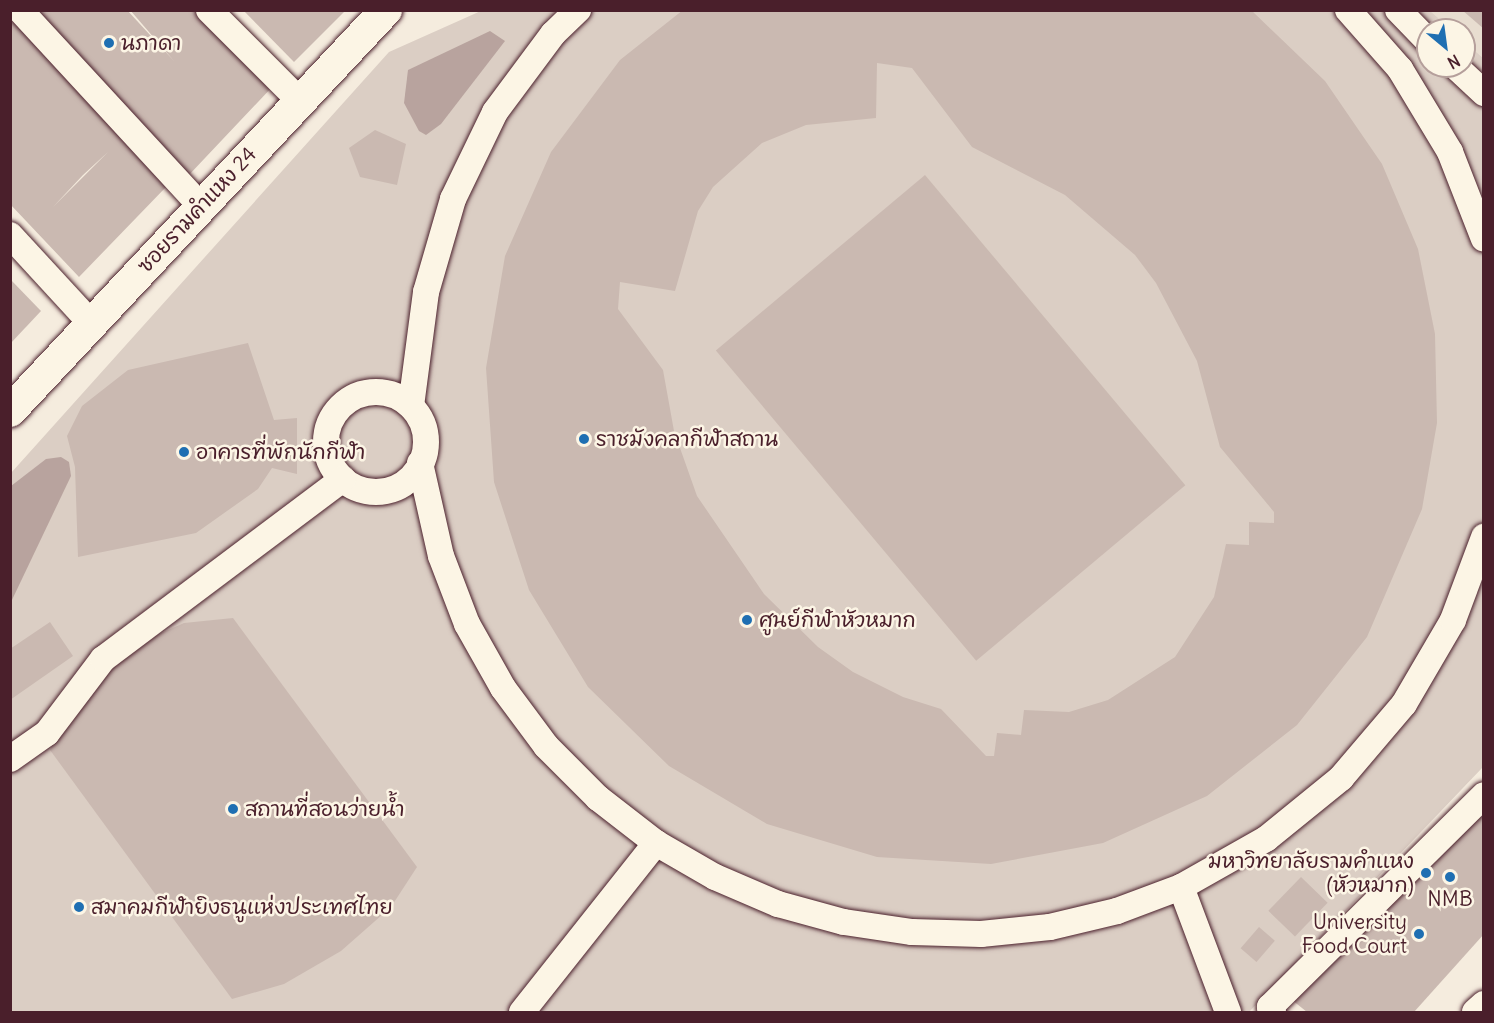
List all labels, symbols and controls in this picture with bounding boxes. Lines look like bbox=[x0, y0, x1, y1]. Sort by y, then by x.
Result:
north arrow bbox=[1416, 18, 1476, 78]
place label: นภาดา bbox=[121, 30, 181, 56]
marker: นภาดา bbox=[102, 36, 116, 50]
text: N bbox=[1444, 51, 1463, 73]
street label: ซอยรามคำแหง 24 bbox=[132, 142, 262, 278]
place label: ราชมังคลากีฬาสถาน bbox=[596, 426, 778, 452]
marker: ราชมังคลากีฬาสถาน bbox=[577, 432, 591, 446]
place label: อาคารที่พักนักกีฬา bbox=[196, 439, 365, 465]
marker: อาคารที่พักนักกีฬา bbox=[177, 445, 191, 459]
place label: ศูนย์กีฬาหัวหมาก bbox=[759, 607, 916, 633]
marker: ศูนย์กีฬาหัวหมาก bbox=[740, 613, 754, 627]
place label: สถานที่สอนว่ายน้ำ bbox=[245, 796, 405, 822]
marker: สถานที่สอนว่ายน้ำ bbox=[226, 802, 240, 816]
place label: มหาวิทยาลัยรามคำแหง (หัวหมาก) bbox=[1208, 848, 1414, 898]
marker: มหาวิทยาลัยรามคำแหง (หัวหมาก) bbox=[1419, 866, 1433, 880]
marker: NMB bbox=[1443, 870, 1457, 884]
place label: NMB bbox=[1427, 886, 1473, 912]
place label: สมาคมกีฬายิงธนูแห่งประเทศไทย bbox=[91, 894, 393, 920]
marker: สมาคมกีฬายิงธนูแห่งประเทศไทย bbox=[72, 900, 86, 914]
place label: University Food Court bbox=[1302, 909, 1407, 959]
marker: University Food Court bbox=[1412, 927, 1426, 941]

